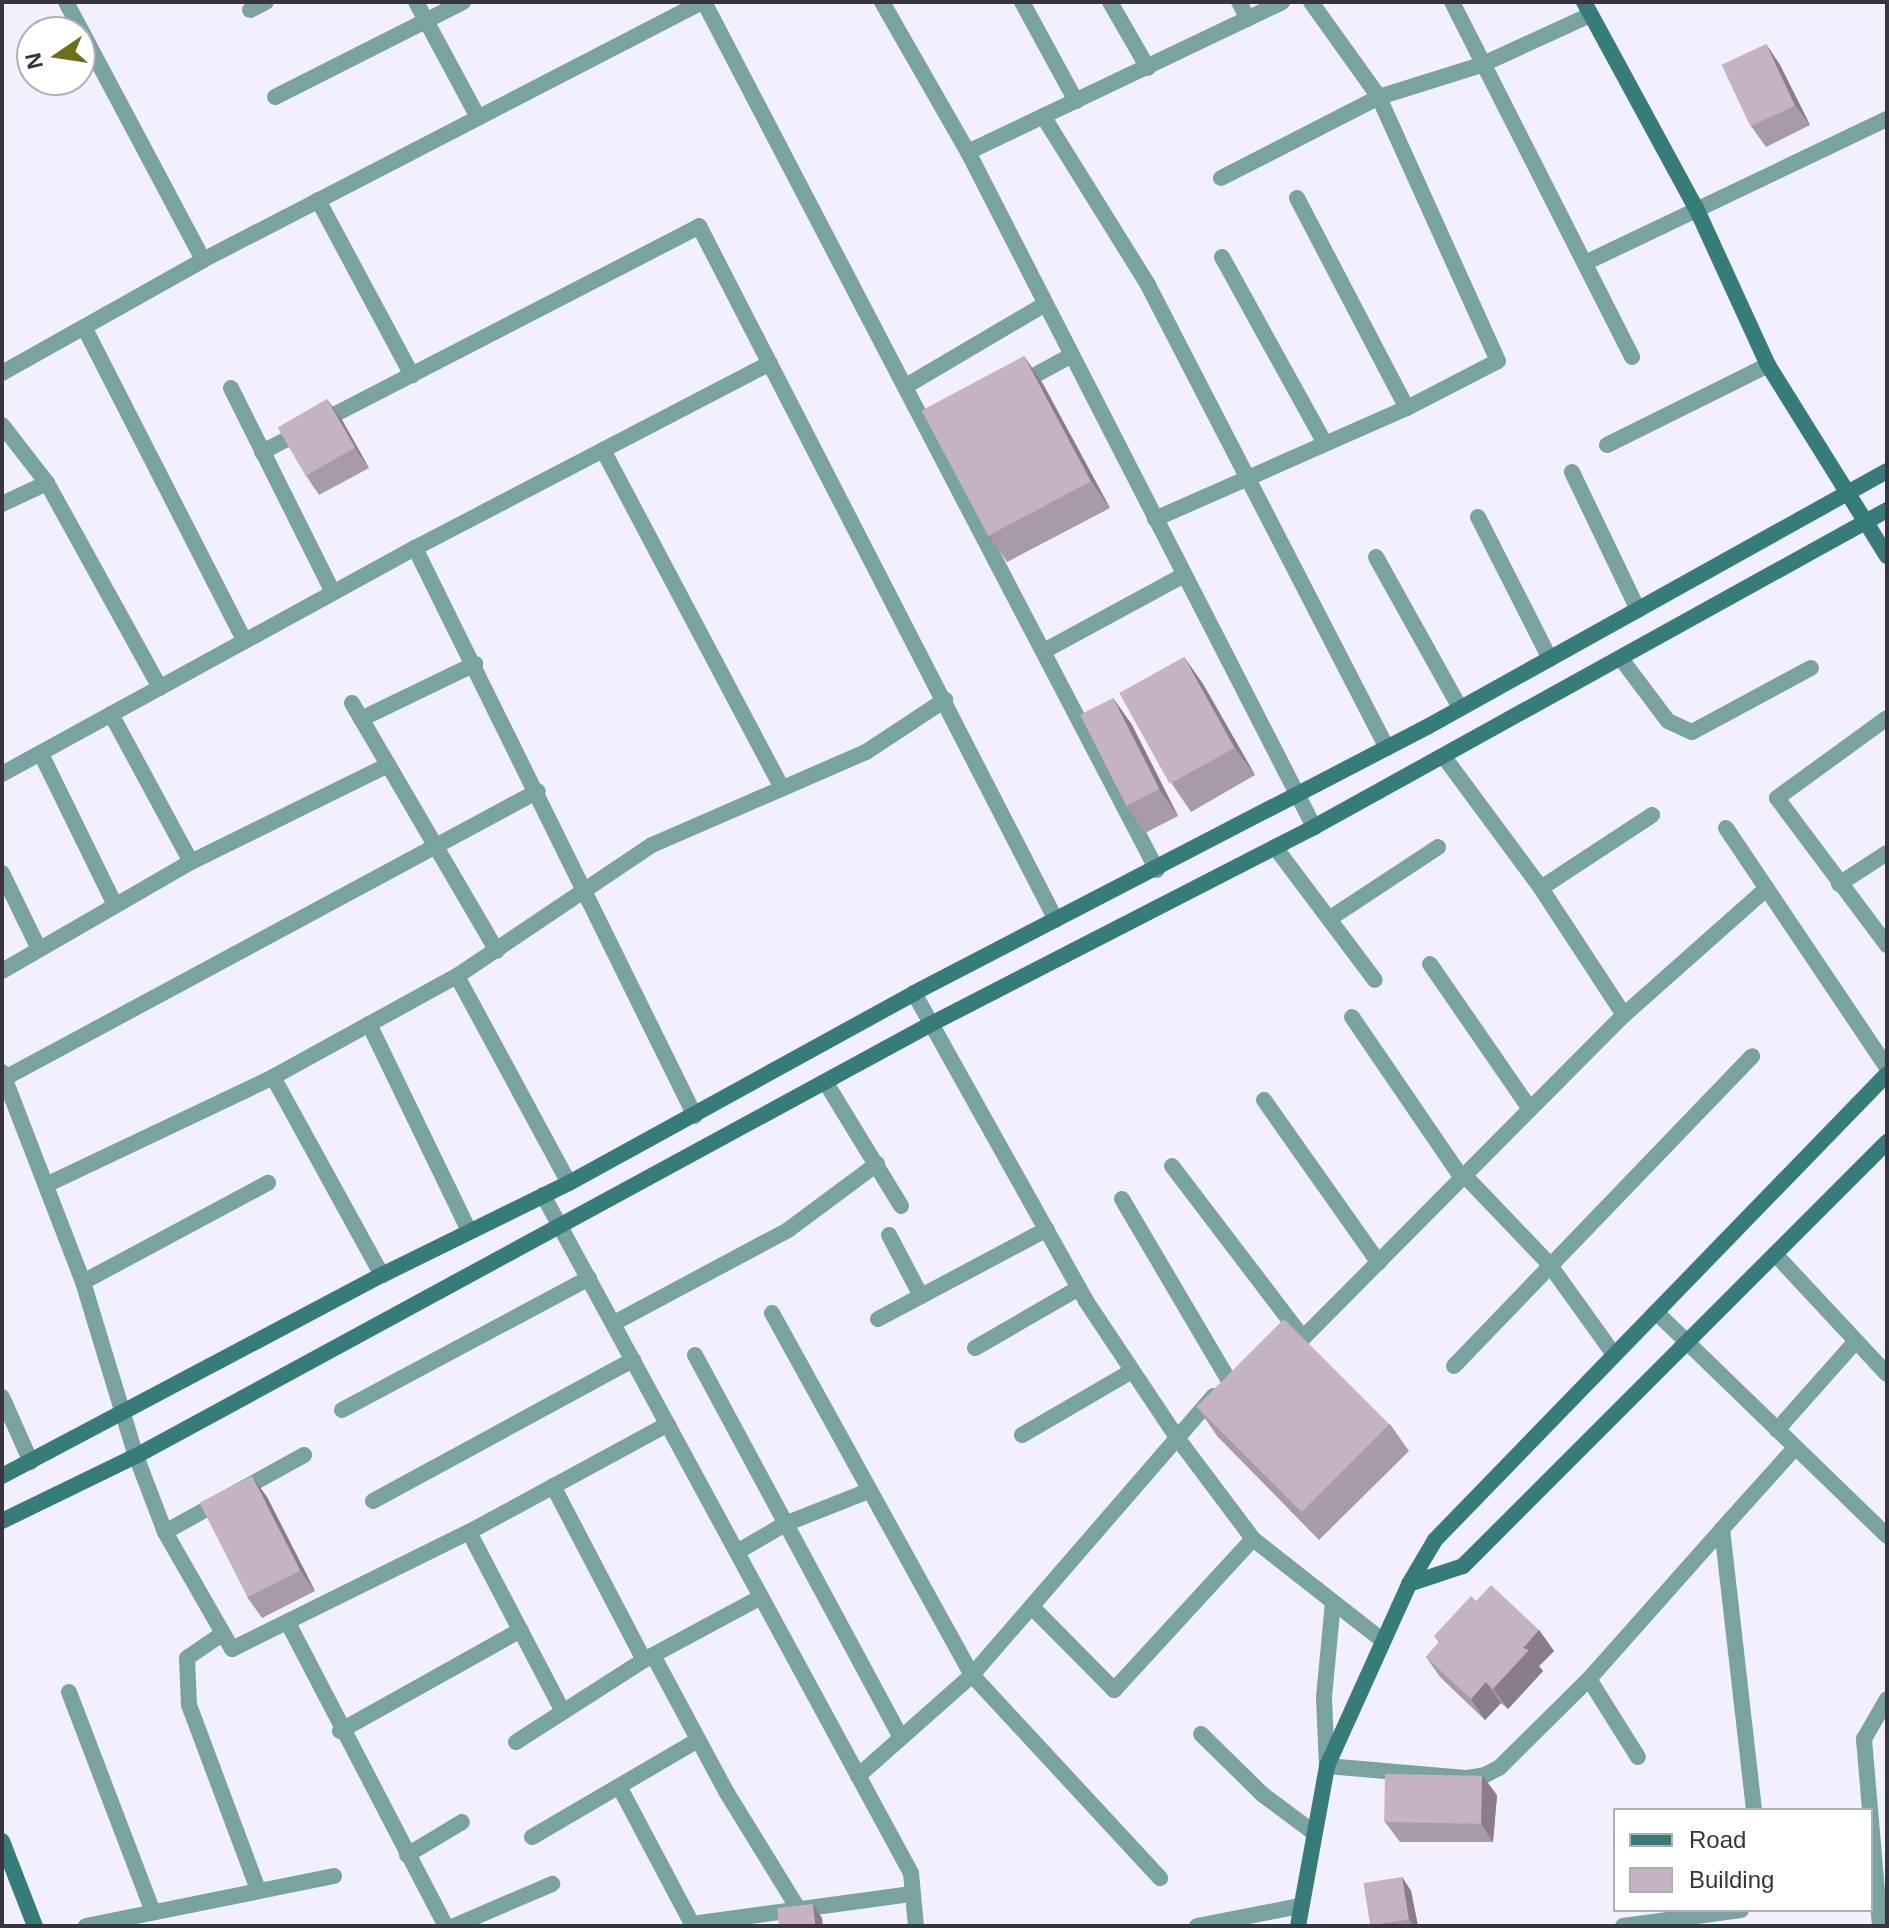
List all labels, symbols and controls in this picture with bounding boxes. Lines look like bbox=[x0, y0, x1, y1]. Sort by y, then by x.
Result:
north arrow bbox=[16, 16, 96, 96]
text: N bbox=[20, 51, 48, 72]
legend bbox=[1613, 1808, 1873, 1912]
text: Road bbox=[1689, 1826, 1746, 1853]
text: Building bbox=[1689, 1866, 1774, 1893]

